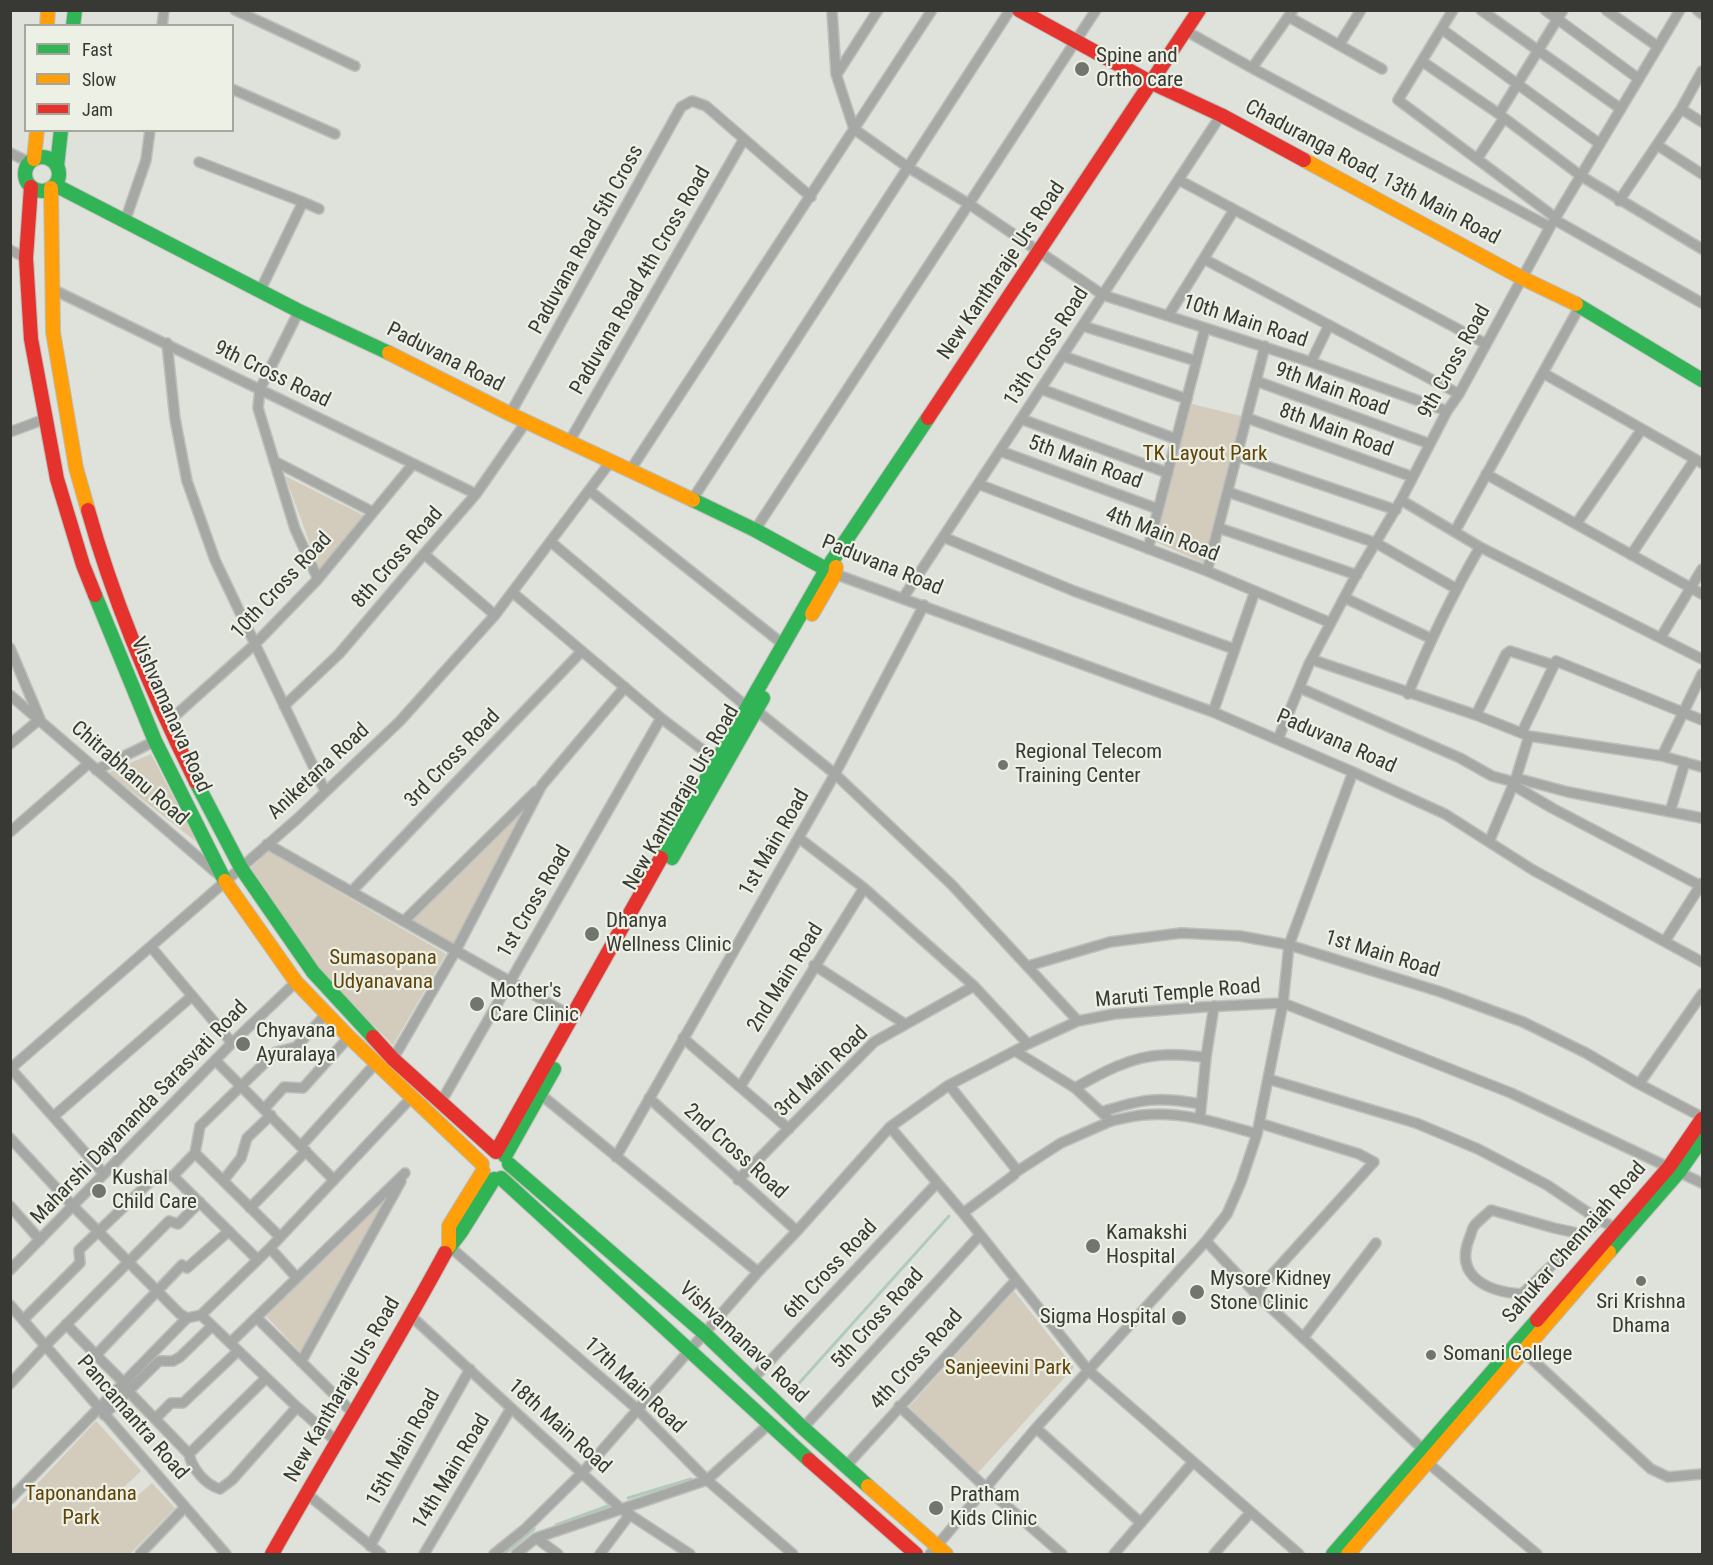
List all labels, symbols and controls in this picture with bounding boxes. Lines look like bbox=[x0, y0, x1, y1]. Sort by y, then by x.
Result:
legend bbox=[24, 24, 234, 132]
text: Fast bbox=[82, 39, 113, 60]
place label: Spine and Ortho care bbox=[1096, 44, 1183, 94]
marker: Spine and Ortho care bbox=[1073, 60, 1091, 78]
text: Slow bbox=[82, 69, 116, 90]
street label: Chaduranga Road, 13th Main Road bbox=[1240, 95, 1504, 251]
text: Jam bbox=[82, 99, 113, 120]
street label: Paduvana Road 5th Cross bbox=[524, 141, 650, 339]
street label: Paduvana Road 4th Cross Road bbox=[565, 162, 717, 400]
street label: New Kantharaje Urs Road bbox=[933, 177, 1071, 365]
street label: 13th Cross Road bbox=[999, 283, 1095, 411]
street label: 10th Main Road bbox=[1179, 290, 1311, 354]
street label: 9th Cross Road bbox=[1413, 301, 1497, 423]
street label: Paduvana Road bbox=[382, 318, 508, 398]
street label: 9th Cross Road bbox=[210, 336, 334, 414]
street label: 9th Main Road bbox=[1272, 358, 1392, 422]
street label: 8th Main Road bbox=[1276, 399, 1396, 463]
street label: 5th Main Road bbox=[1025, 431, 1145, 495]
park label: TK Layout Park bbox=[1143, 442, 1267, 468]
street label: 8th Cross Road bbox=[347, 502, 449, 614]
street label: 4th Main Road bbox=[1102, 502, 1222, 568]
street label: 10th Cross Road bbox=[226, 527, 338, 645]
street label: Paduvana Road bbox=[818, 530, 946, 602]
street label: Vishvamanava Road bbox=[125, 634, 215, 796]
street label: New Kantharaje Urs Road bbox=[619, 701, 745, 895]
street label: Paduvana Road bbox=[1272, 704, 1400, 780]
street label: 3rd Cross Road bbox=[400, 705, 506, 813]
street label: Chitrabhanu Road bbox=[65, 716, 193, 832]
street label: Aniketana Road bbox=[263, 719, 375, 825]
place label: Regional Telecom Training Center bbox=[1015, 740, 1162, 790]
marker: Regional Telecom Training Center bbox=[996, 758, 1010, 772]
street label: 1st Main Road bbox=[734, 785, 816, 901]
street label: 1st Cross Road bbox=[493, 841, 577, 963]
place label: Dhanya Wellness Clinic bbox=[606, 909, 731, 959]
street label: 2nd Main Road bbox=[743, 919, 829, 1037]
marker: Dhanya Wellness Clinic bbox=[583, 925, 601, 943]
street label: 1st Main Road bbox=[1321, 926, 1443, 984]
park label: Sumasopana Udyanavana bbox=[329, 946, 437, 996]
street label: Maruti Temple Road bbox=[1094, 974, 1262, 1014]
place label: Mother's Care Clinic bbox=[490, 979, 579, 1029]
marker: Mother's Care Clinic bbox=[468, 995, 486, 1013]
street label: Maharshi Dayananda Sarasvati Road bbox=[26, 996, 254, 1230]
place label: Chyavana Ayuralaya bbox=[256, 1019, 336, 1069]
street label: 3rd Main Road bbox=[770, 1021, 874, 1123]
marker: Chyavana Ayuralaya bbox=[234, 1035, 252, 1053]
street label: 2nd Cross Road bbox=[678, 1099, 792, 1205]
street label: Sahukar Chennaiah Road bbox=[1498, 1157, 1652, 1329]
place label: Kushal Child Care bbox=[112, 1166, 197, 1216]
marker: Kushal Child Care bbox=[90, 1182, 108, 1200]
street label: 6th Cross Road bbox=[779, 1215, 883, 1325]
place label: Kamakshi Hospital bbox=[1106, 1221, 1187, 1271]
marker: Kamakshi Hospital bbox=[1084, 1237, 1102, 1255]
street label: 5th Cross Road bbox=[826, 1264, 930, 1374]
place label: Mysore Kidney Stone Clinic bbox=[1210, 1267, 1331, 1317]
marker: Sri Krishna Dhama bbox=[1634, 1274, 1648, 1288]
street label: Vishvamanava Road bbox=[673, 1277, 813, 1409]
marker: Mysore Kidney Stone Clinic bbox=[1188, 1283, 1206, 1301]
place label: Sri Krishna Dhama bbox=[1596, 1290, 1686, 1340]
street label: New Kantharaje Urs Road bbox=[280, 1293, 406, 1487]
street label: 4th Cross Road bbox=[865, 1305, 969, 1415]
place label: Sigma Hospital bbox=[1040, 1305, 1166, 1331]
marker: Sigma Hospital bbox=[1170, 1309, 1188, 1327]
street label: 17th Main Road bbox=[578, 1333, 690, 1439]
place label: Somani College bbox=[1443, 1342, 1572, 1368]
marker: Somani College bbox=[1424, 1348, 1438, 1362]
street label: Pancamantra Road bbox=[71, 1351, 193, 1485]
park label: Sanjeevini Park bbox=[945, 1356, 1071, 1382]
street label: 18th Main Road bbox=[502, 1374, 616, 1480]
street label: 15th Main Road bbox=[362, 1385, 446, 1511]
street label: 14th Main Road bbox=[408, 1410, 496, 1534]
park label: Taponandana Park bbox=[25, 1482, 137, 1532]
place label: Pratham Kids Clinic bbox=[950, 1483, 1037, 1533]
marker: Pratham Kids Clinic bbox=[927, 1499, 945, 1517]

